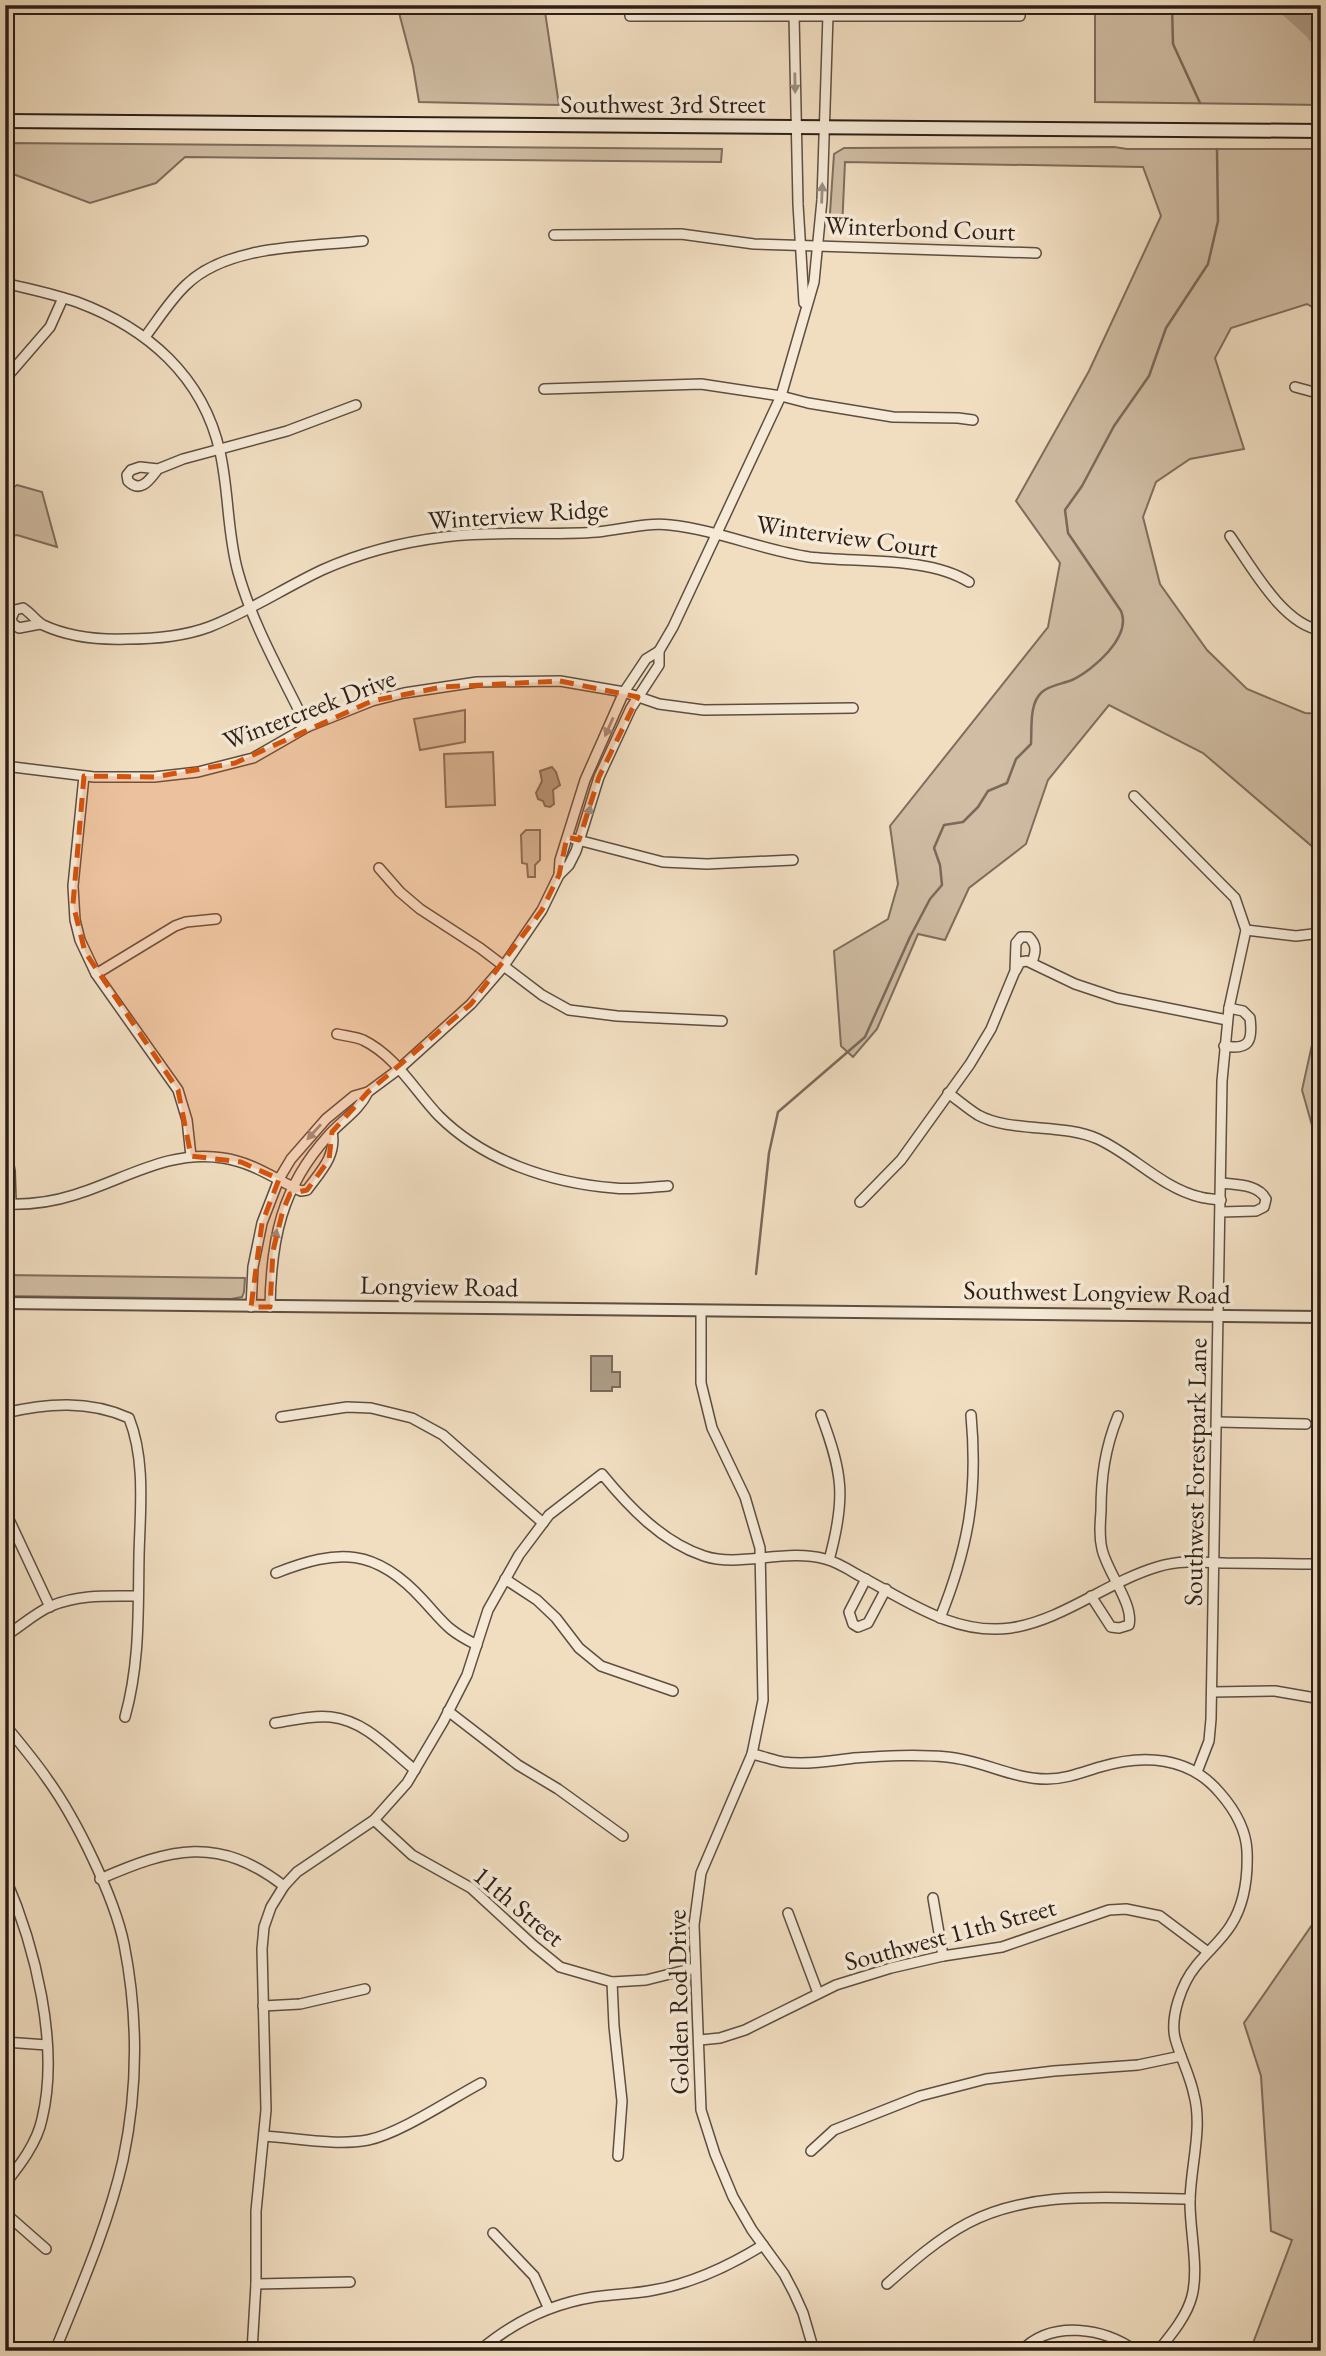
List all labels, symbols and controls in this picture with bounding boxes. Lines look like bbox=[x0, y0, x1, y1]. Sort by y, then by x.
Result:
one-way arrow bbox=[790, 73, 801, 95]
street label: Southwest 3rd Street bbox=[560, 87, 766, 121]
one-way arrow bbox=[816, 182, 828, 204]
street label: Winterbond Court bbox=[824, 208, 1016, 248]
street label: Winterview Ridge bbox=[427, 491, 609, 537]
street label: Winterview Court bbox=[754, 506, 940, 566]
street label: Wintercreek Drive bbox=[218, 660, 400, 758]
one-way arrow bbox=[603, 717, 615, 737]
one-way arrow bbox=[583, 804, 593, 825]
one-way arrow bbox=[306, 1123, 322, 1141]
one-way arrow bbox=[270, 1228, 281, 1250]
street label: Longview Road bbox=[360, 1268, 519, 1304]
street label: Southwest Longview Road bbox=[963, 1273, 1232, 1311]
street label: Southwest Forestpark Lane bbox=[1176, 1338, 1214, 1606]
street label: 11th Street bbox=[466, 1858, 572, 1954]
street label: Southwest 11th Street bbox=[841, 1889, 1059, 1979]
street label: Golden Rod Drive bbox=[659, 1909, 697, 2095]

